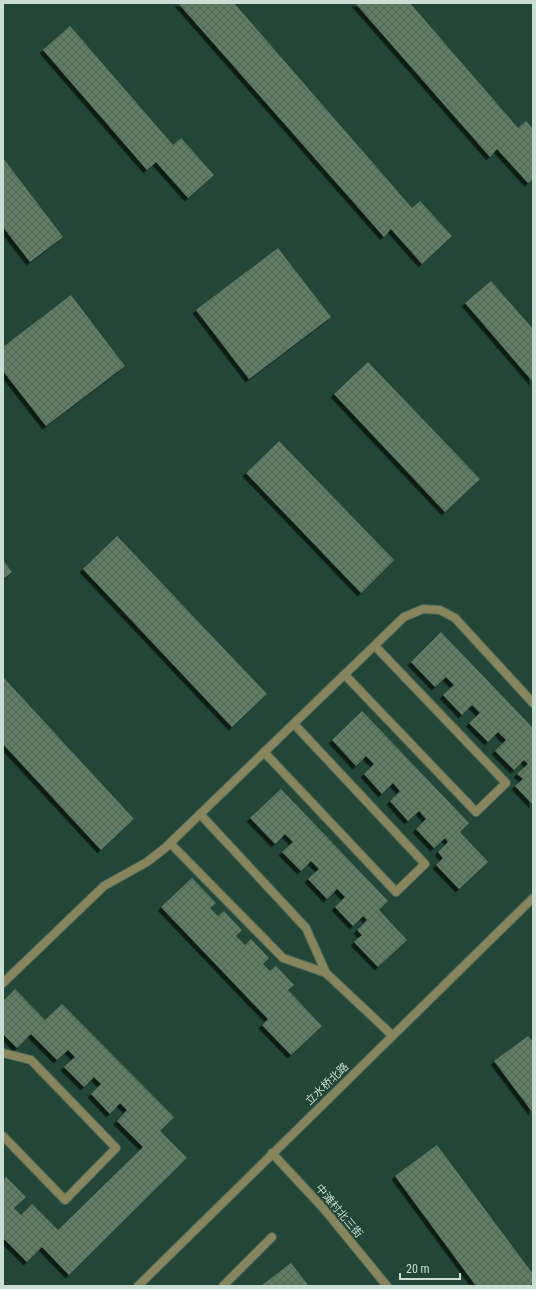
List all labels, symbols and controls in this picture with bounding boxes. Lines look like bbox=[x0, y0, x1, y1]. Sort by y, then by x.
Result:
street label: 立水桥北路 bbox=[303, 1060, 351, 1108]
street label: 中滩村北三街 bbox=[313, 1182, 365, 1240]
scale bar bbox=[400, 1255, 460, 1281]
text: 20 m bbox=[406, 1262, 430, 1276]

